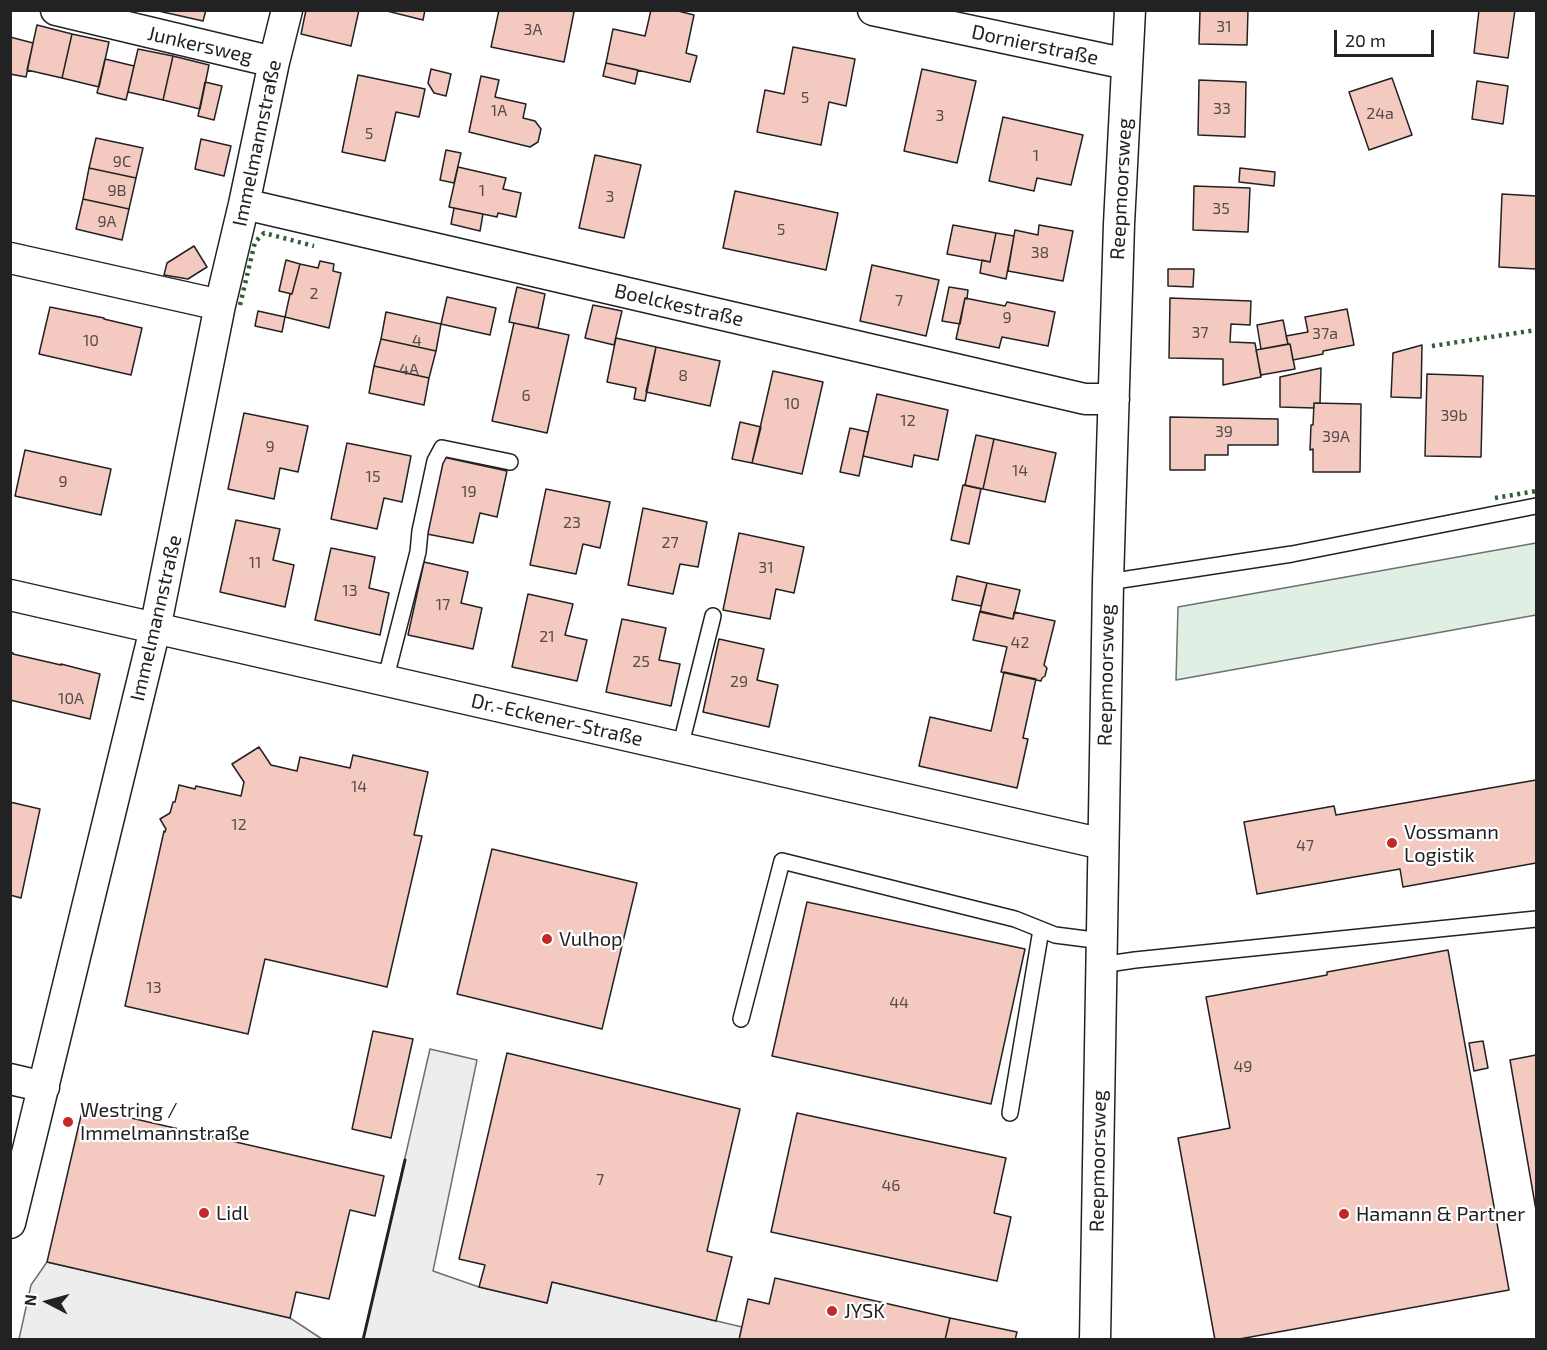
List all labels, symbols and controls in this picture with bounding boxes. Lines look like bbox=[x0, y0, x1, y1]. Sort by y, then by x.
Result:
house number: 31 bbox=[1216, 17, 1232, 37]
scale bar bbox=[1337, 18, 1438, 56]
house number: 3A bbox=[524, 20, 542, 40]
street label: Dornierstraße bbox=[969, 20, 1101, 70]
street label: Junkersweg bbox=[145, 21, 255, 69]
text: 20 m bbox=[1345, 29, 1386, 51]
street label: Immelmannstraße bbox=[228, 57, 286, 229]
house number: 5 bbox=[801, 88, 809, 108]
house number: 33 bbox=[1213, 99, 1231, 119]
house number: 1A bbox=[491, 101, 507, 121]
house number: 24a bbox=[1366, 104, 1394, 124]
house number: 3 bbox=[936, 106, 944, 126]
street label: Reepmoorsweg bbox=[1105, 117, 1137, 261]
house number: 5 bbox=[365, 124, 373, 144]
house number: 1 bbox=[1033, 146, 1039, 166]
house number: 9C bbox=[113, 152, 131, 172]
house number: 9B bbox=[107, 181, 127, 201]
house number: 1 bbox=[479, 181, 485, 201]
house number: 3 bbox=[606, 187, 614, 207]
house number: 35 bbox=[1212, 199, 1230, 219]
house number: 9A bbox=[97, 212, 117, 232]
house number: 5 bbox=[777, 220, 785, 240]
house number: 38 bbox=[1031, 243, 1049, 263]
street label: Boelckestraße bbox=[612, 278, 746, 332]
house number: 2 bbox=[310, 284, 318, 304]
house number: 7 bbox=[895, 291, 903, 311]
house number: 9 bbox=[1002, 308, 1012, 328]
house number: 37 bbox=[1191, 323, 1209, 343]
house number: 37a bbox=[1312, 324, 1338, 344]
house number: 10 bbox=[83, 331, 99, 351]
house number: 4 bbox=[412, 331, 422, 351]
house number: 4A bbox=[399, 360, 419, 380]
house number: 8 bbox=[678, 366, 688, 386]
house number: 6 bbox=[521, 386, 531, 406]
house number: 10 bbox=[784, 394, 800, 414]
house number: 39b bbox=[1440, 406, 1468, 426]
house number: 12 bbox=[900, 411, 916, 431]
house number: 39 bbox=[1215, 422, 1233, 442]
house number: 39A bbox=[1322, 427, 1350, 447]
house number: 9 bbox=[265, 437, 275, 457]
house number: 14 bbox=[1012, 461, 1028, 481]
house number: 15 bbox=[366, 467, 380, 487]
house number: 9 bbox=[58, 472, 68, 492]
house number: 19 bbox=[461, 482, 477, 502]
house number: 23 bbox=[563, 513, 581, 533]
street label: Immelmannstraße bbox=[125, 533, 187, 703]
house number: 27 bbox=[661, 533, 679, 553]
house number: 11 bbox=[249, 553, 261, 573]
house number: 31 bbox=[758, 558, 774, 578]
house number: 13 bbox=[342, 581, 358, 601]
house number: 17 bbox=[436, 595, 450, 615]
street label: Reepmoorsweg bbox=[1093, 604, 1119, 746]
house number: 21 bbox=[539, 627, 555, 647]
house number: 42 bbox=[1011, 633, 1029, 653]
house number: 25 bbox=[632, 652, 650, 672]
house number: 29 bbox=[730, 672, 748, 692]
house number: 10A bbox=[58, 689, 84, 709]
street label: Dr.-Eckener-Straße bbox=[469, 689, 645, 751]
house number: 14 bbox=[351, 777, 367, 797]
house number: 12 bbox=[231, 815, 247, 835]
place label: Vossmann Logistik bbox=[1404, 820, 1499, 867]
house number: 47 bbox=[1296, 836, 1314, 856]
marker: Vossmann Logistik bbox=[1385, 836, 1399, 850]
place label: Vulhop bbox=[559, 927, 623, 951]
marker: Vulhop bbox=[540, 932, 554, 946]
house number: 13 bbox=[146, 978, 162, 998]
house number: 44 bbox=[889, 993, 909, 1013]
house number: 49 bbox=[1234, 1057, 1252, 1077]
street label: Reepmoorsweg bbox=[1085, 1090, 1111, 1232]
place label: Westring / Immelmannstraße bbox=[80, 1098, 250, 1145]
marker: Westring / Immelmannstraße bbox=[61, 1115, 75, 1129]
house number: 7 bbox=[596, 1170, 604, 1190]
house number: 46 bbox=[882, 1176, 900, 1196]
place label: Lidl bbox=[216, 1201, 249, 1225]
place label: Hamann & Partner bbox=[1356, 1202, 1525, 1226]
marker: Lidl bbox=[197, 1206, 211, 1220]
marker: Hamann & Partner bbox=[1337, 1207, 1351, 1221]
north arrow bbox=[18, 1272, 78, 1332]
text: N bbox=[20, 1293, 40, 1307]
place label: JYSK bbox=[844, 1299, 885, 1323]
marker: JYSK bbox=[825, 1304, 839, 1318]

